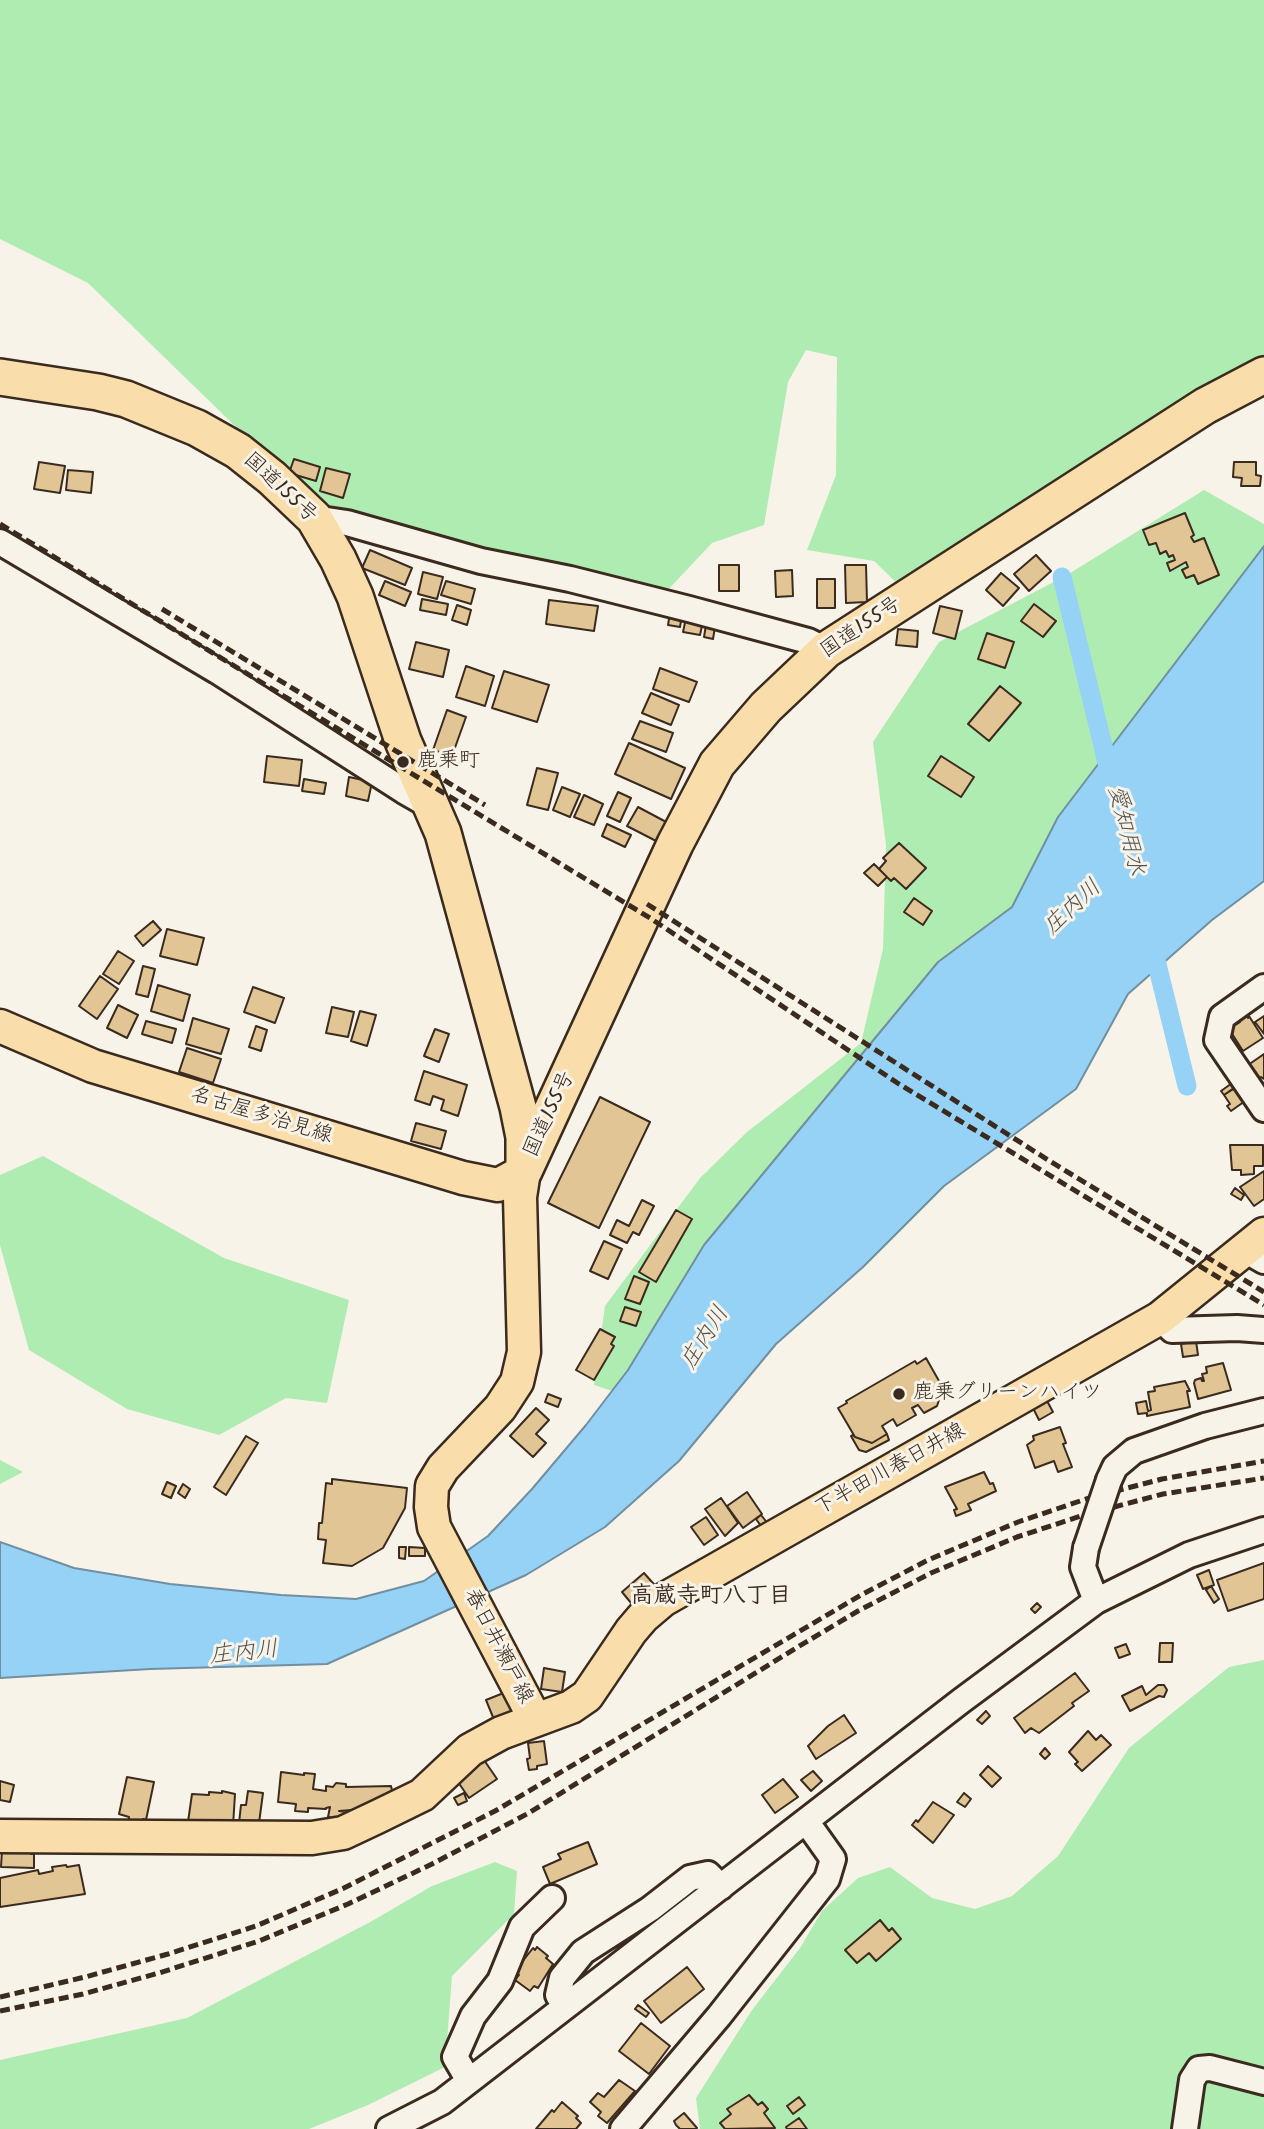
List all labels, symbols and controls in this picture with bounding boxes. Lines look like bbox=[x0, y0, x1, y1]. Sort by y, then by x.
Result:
street label: 国道155号 bbox=[237, 448, 321, 530]
street label: 国道155号 bbox=[817, 593, 907, 665]
place label: 鹿乗町 bbox=[417, 749, 480, 775]
marker: 鹿乗町 bbox=[395, 754, 411, 770]
water label: 愛知用水 bbox=[1099, 783, 1149, 879]
water label: 庄内川 bbox=[1039, 875, 1109, 943]
street label: 国道155号 bbox=[520, 1068, 582, 1162]
street label: 名古屋多治見線 bbox=[187, 1083, 335, 1151]
water label: 庄内川 bbox=[677, 1302, 737, 1376]
place label: 鹿乗グリーンハイツ bbox=[913, 1381, 1102, 1407]
marker: 鹿乗グリーンハイツ bbox=[891, 1386, 907, 1402]
street label: 下半田川春日井線 bbox=[811, 1419, 971, 1523]
district label: 高蔵寺町八丁目 bbox=[631, 1584, 791, 1612]
street label: 春日井瀬戸線 bbox=[457, 1585, 537, 1709]
water label: 庄内川 bbox=[208, 1638, 280, 1672]

